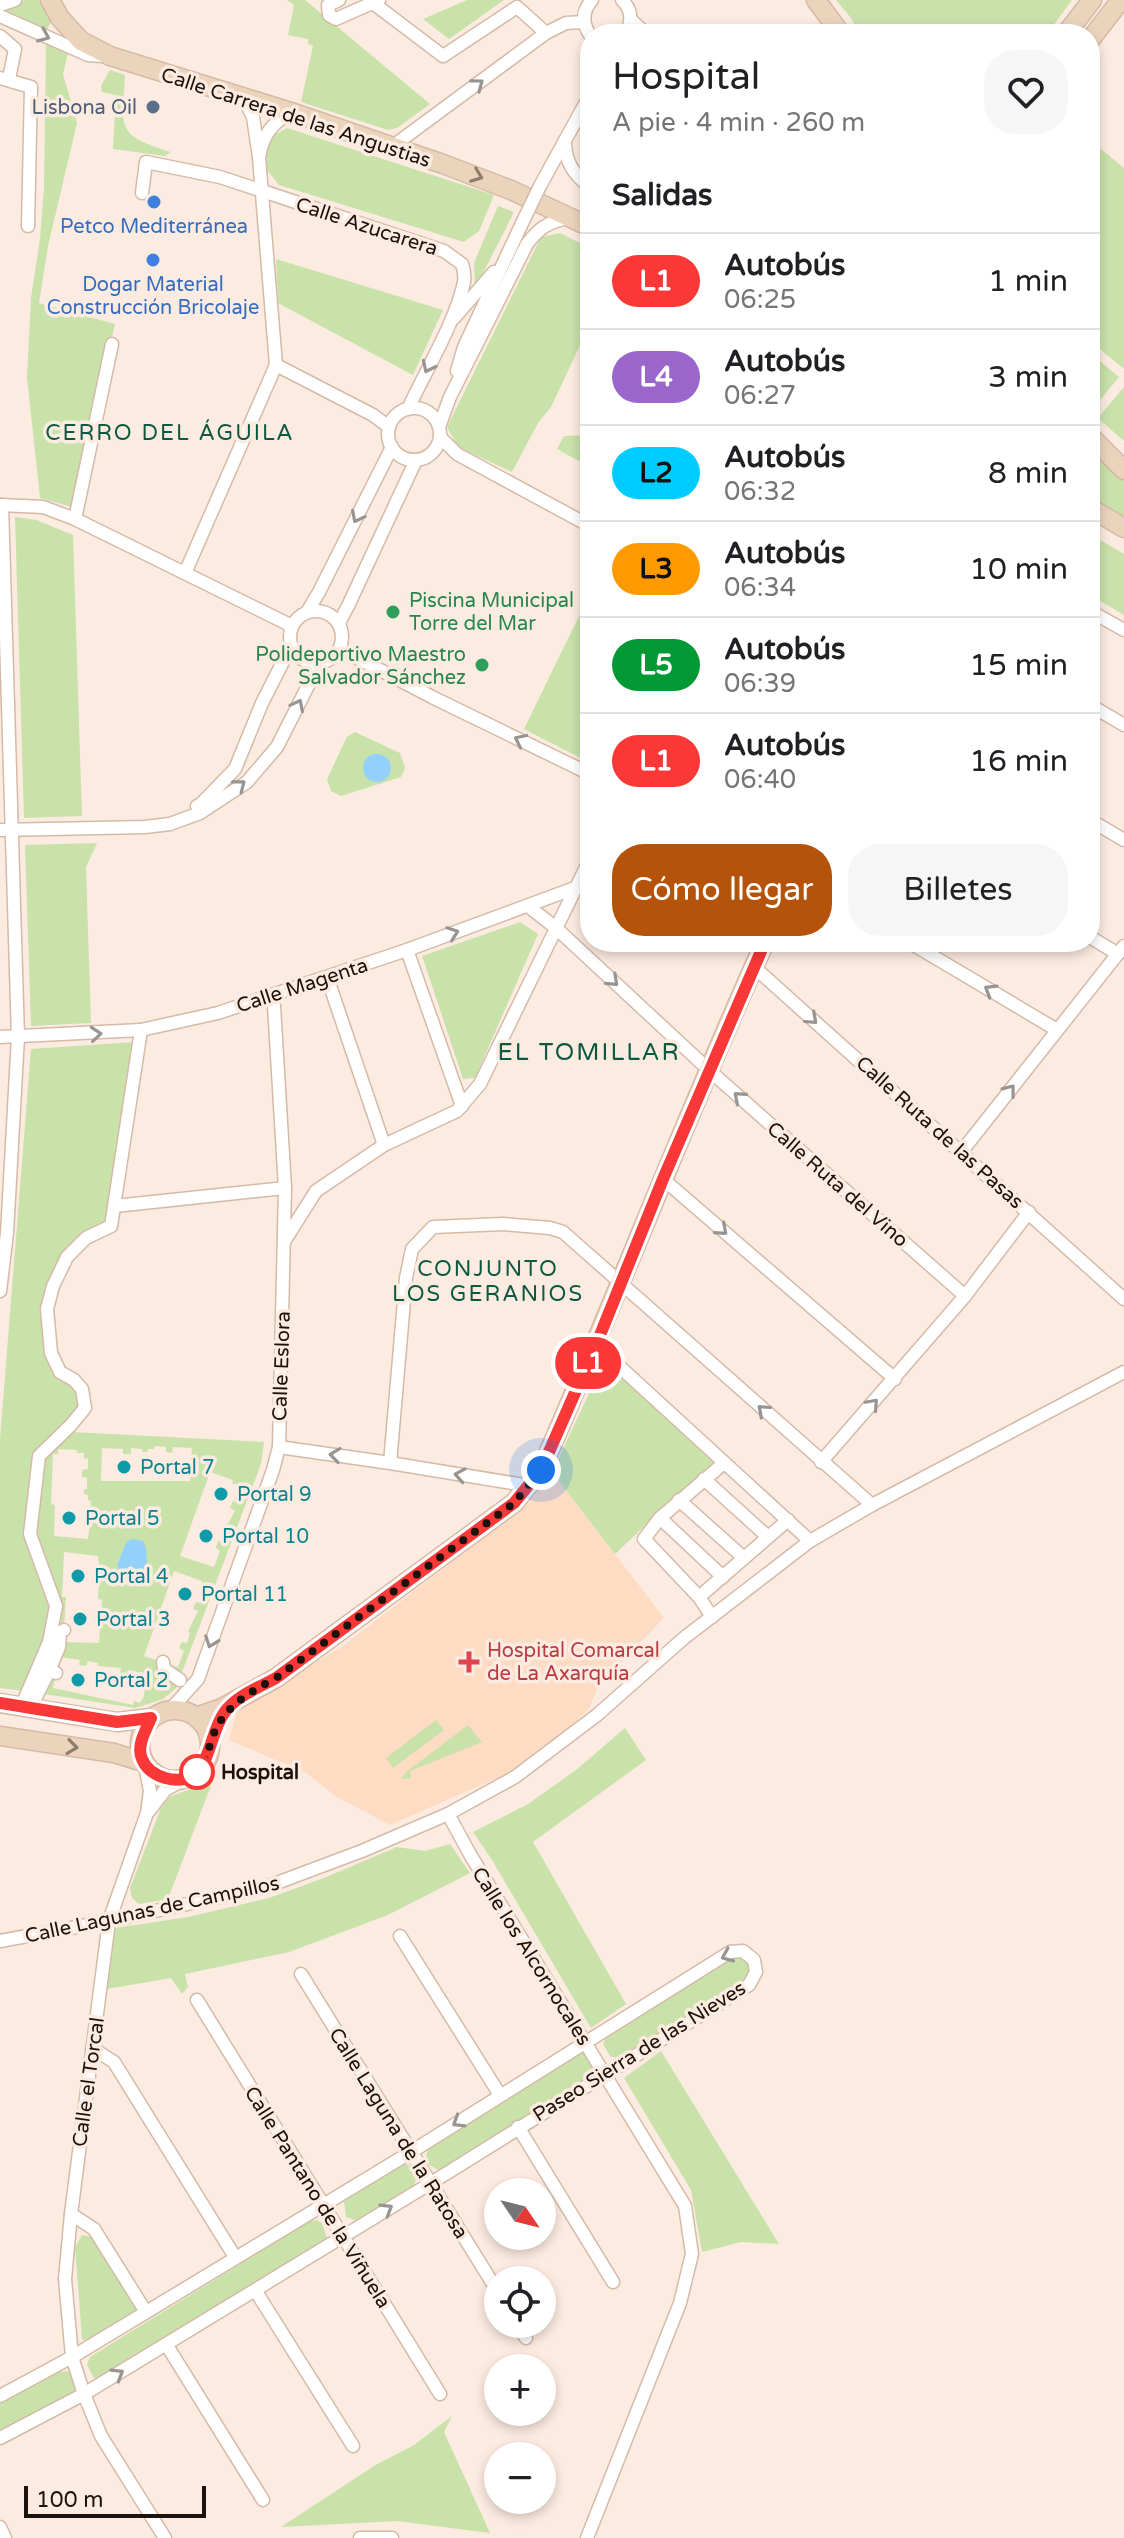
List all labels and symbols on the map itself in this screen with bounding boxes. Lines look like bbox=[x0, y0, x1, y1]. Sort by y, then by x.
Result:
one-way arrow bbox=[36, 27, 50, 43]
street label: Calle Carrera de las Angustias bbox=[158, 63, 434, 173]
one-way arrow bbox=[470, 79, 484, 93]
place label: Lisbona Oil bbox=[32, 96, 137, 120]
marker: Lisbona Oil bbox=[144, 98, 162, 116]
one-way arrow bbox=[469, 166, 483, 183]
marker: Petco Mediterránea bbox=[145, 193, 163, 211]
street label: Calle Azucarera bbox=[293, 193, 441, 261]
place label: Petco Mediterránea bbox=[60, 215, 248, 239]
marker: Dogar Material Construcción Bricolaje bbox=[144, 251, 162, 269]
place label: Dogar Material Construcción Bricolaje bbox=[47, 273, 259, 320]
one-way arrow bbox=[422, 358, 438, 373]
district label: CERRO DEL ÁGUILA bbox=[45, 419, 295, 446]
one-way arrow bbox=[351, 509, 367, 524]
place label: Piscina Municipal Torre del Mar bbox=[409, 589, 574, 636]
marker: Piscina Municipal Torre del Mar bbox=[384, 603, 402, 621]
place label: Polideportivo Maestro Salvador Sánchez bbox=[255, 643, 466, 690]
marker: Polideportivo Maestro Salvador Sánchez bbox=[473, 656, 491, 674]
one-way arrow bbox=[288, 699, 303, 714]
one-way arrow bbox=[513, 734, 528, 750]
one-way arrow bbox=[231, 780, 246, 794]
one-way arrow bbox=[445, 927, 459, 943]
street label: Calle Magenta bbox=[233, 953, 371, 1019]
one-way arrow bbox=[604, 972, 618, 987]
one-way arrow bbox=[985, 985, 999, 1000]
one-way arrow bbox=[803, 1009, 818, 1024]
one-way arrow bbox=[90, 1025, 103, 1042]
district label: EL TOMILLAR bbox=[497, 1038, 681, 1067]
street label: Calle Ruta de las Pasas bbox=[851, 1051, 1028, 1214]
one-way arrow bbox=[1001, 1084, 1015, 1099]
one-way arrow bbox=[733, 1092, 748, 1106]
street label: Calle Ruta del Vino bbox=[762, 1117, 913, 1253]
one-way arrow bbox=[713, 1220, 727, 1235]
district label: CONJUNTO LOS GERANIOS bbox=[392, 1256, 584, 1307]
street label: Calle Eslora bbox=[268, 1311, 296, 1421]
line badge: L1 bbox=[552, 1337, 624, 1389]
one-way arrow bbox=[863, 1398, 878, 1413]
one-way arrow bbox=[758, 1405, 773, 1419]
one-way arrow bbox=[328, 1447, 341, 1464]
your location bbox=[521, 1450, 561, 1490]
place label: Portal 7 bbox=[140, 1456, 215, 1480]
marker: Portal 7 bbox=[115, 1458, 133, 1476]
one-way arrow bbox=[453, 1467, 467, 1484]
place label: Portal 9 bbox=[237, 1483, 312, 1507]
marker: Portal 9 bbox=[212, 1485, 230, 1503]
place label: Portal 5 bbox=[85, 1507, 160, 1531]
marker: Portal 5 bbox=[60, 1509, 78, 1527]
place label: Portal 10 bbox=[222, 1525, 309, 1549]
marker: Portal 10 bbox=[197, 1527, 215, 1545]
place label: Portal 4 bbox=[94, 1565, 169, 1589]
marker: Portal 4 bbox=[69, 1567, 87, 1585]
place label: Portal 11 bbox=[201, 1583, 288, 1607]
marker: Portal 11 bbox=[176, 1585, 194, 1603]
place label: Portal 3 bbox=[96, 1608, 171, 1632]
marker: Portal 3 bbox=[71, 1610, 89, 1628]
one-way arrow bbox=[205, 1634, 221, 1648]
place label: Hospital Comarcal de La Axarquía bbox=[487, 1639, 660, 1686]
marker: Hospital Comarcal de La Axarquía bbox=[458, 1651, 480, 1673]
place label: Portal 2 bbox=[94, 1669, 169, 1693]
marker: Portal 2 bbox=[69, 1671, 87, 1689]
one-way arrow bbox=[65, 1738, 79, 1755]
marker: Hospital bbox=[180, 1755, 214, 1789]
place label: Hospital bbox=[221, 1761, 299, 1785]
street label: Calle los Alcornocales bbox=[466, 1863, 596, 2050]
street label: Calle Lagunas de Campillos bbox=[23, 1871, 282, 1949]
one-way arrow bbox=[720, 1947, 735, 1963]
street label: Paseo Sierra de las Nieves bbox=[529, 1976, 750, 2127]
street label: Calle el Torcal bbox=[68, 2016, 110, 2148]
street label: Calle Laguna de la Ratosa bbox=[323, 2024, 473, 2243]
street label: Calle Pantano de la Viñuela bbox=[239, 2082, 395, 2313]
one-way arrow bbox=[452, 2112, 467, 2127]
north arrow bbox=[484, 2178, 556, 2250]
one-way arrow bbox=[378, 2203, 393, 2219]
one-way arrow bbox=[109, 2368, 124, 2383]
scale bar bbox=[24, 2482, 206, 2518]

